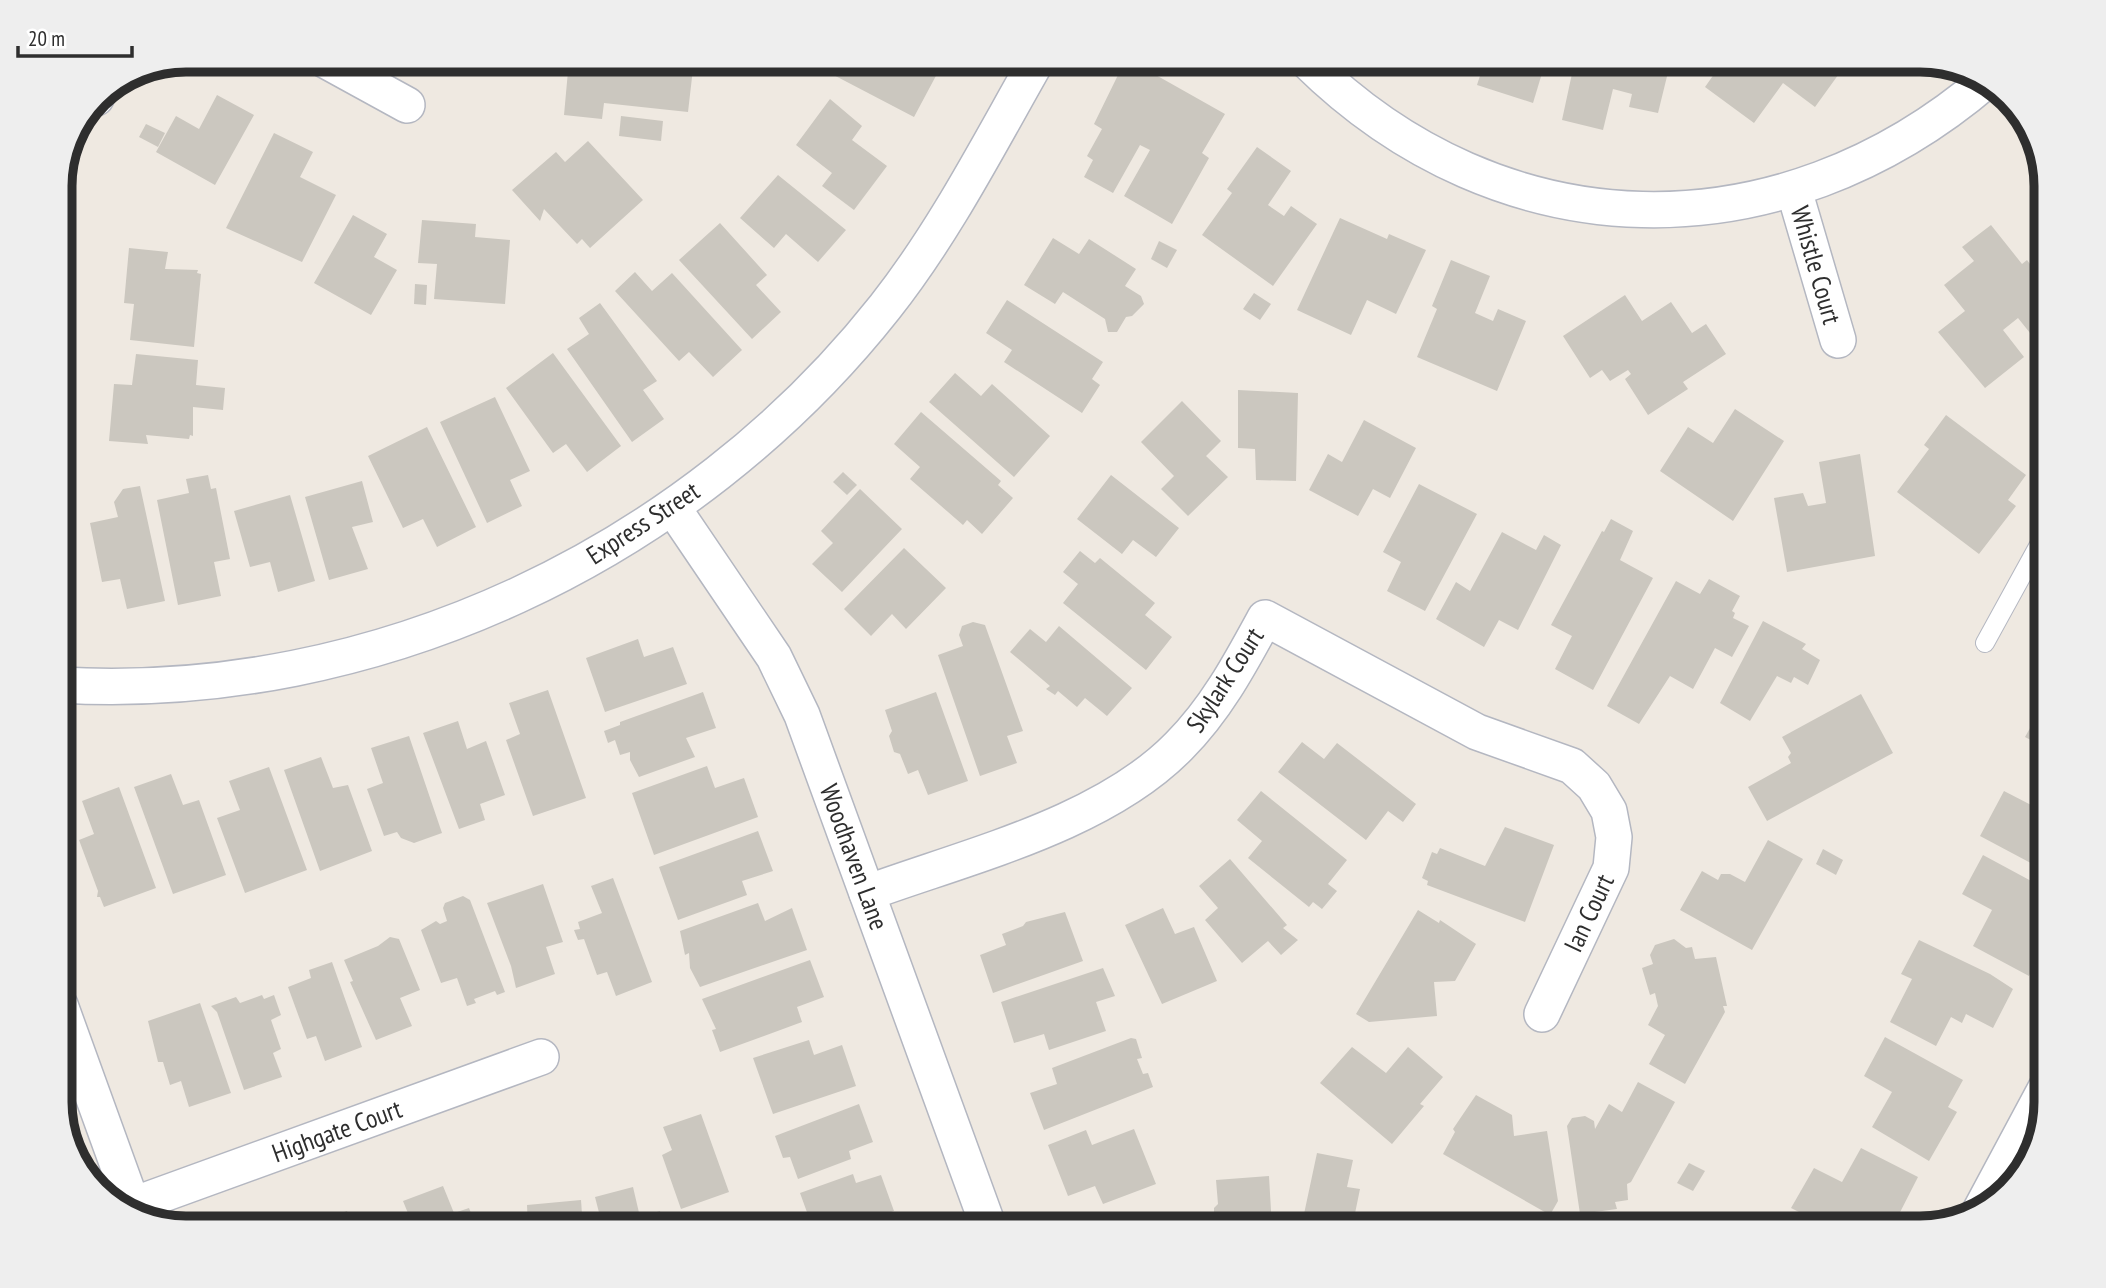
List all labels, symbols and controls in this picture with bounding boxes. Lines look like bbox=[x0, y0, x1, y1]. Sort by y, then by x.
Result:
scale bar bbox=[18, 14, 131, 58]
text: 20 m bbox=[28, 25, 65, 52]
street label: Whistle Court bbox=[1784, 202, 1849, 328]
street label: Express Street bbox=[580, 474, 705, 571]
street label: Skylark Court bbox=[1179, 621, 1271, 738]
street label: Woodhaven Lane bbox=[813, 779, 896, 934]
street label: Ian Court bbox=[1556, 869, 1621, 957]
street label: Highgate Court bbox=[267, 1092, 406, 1169]

